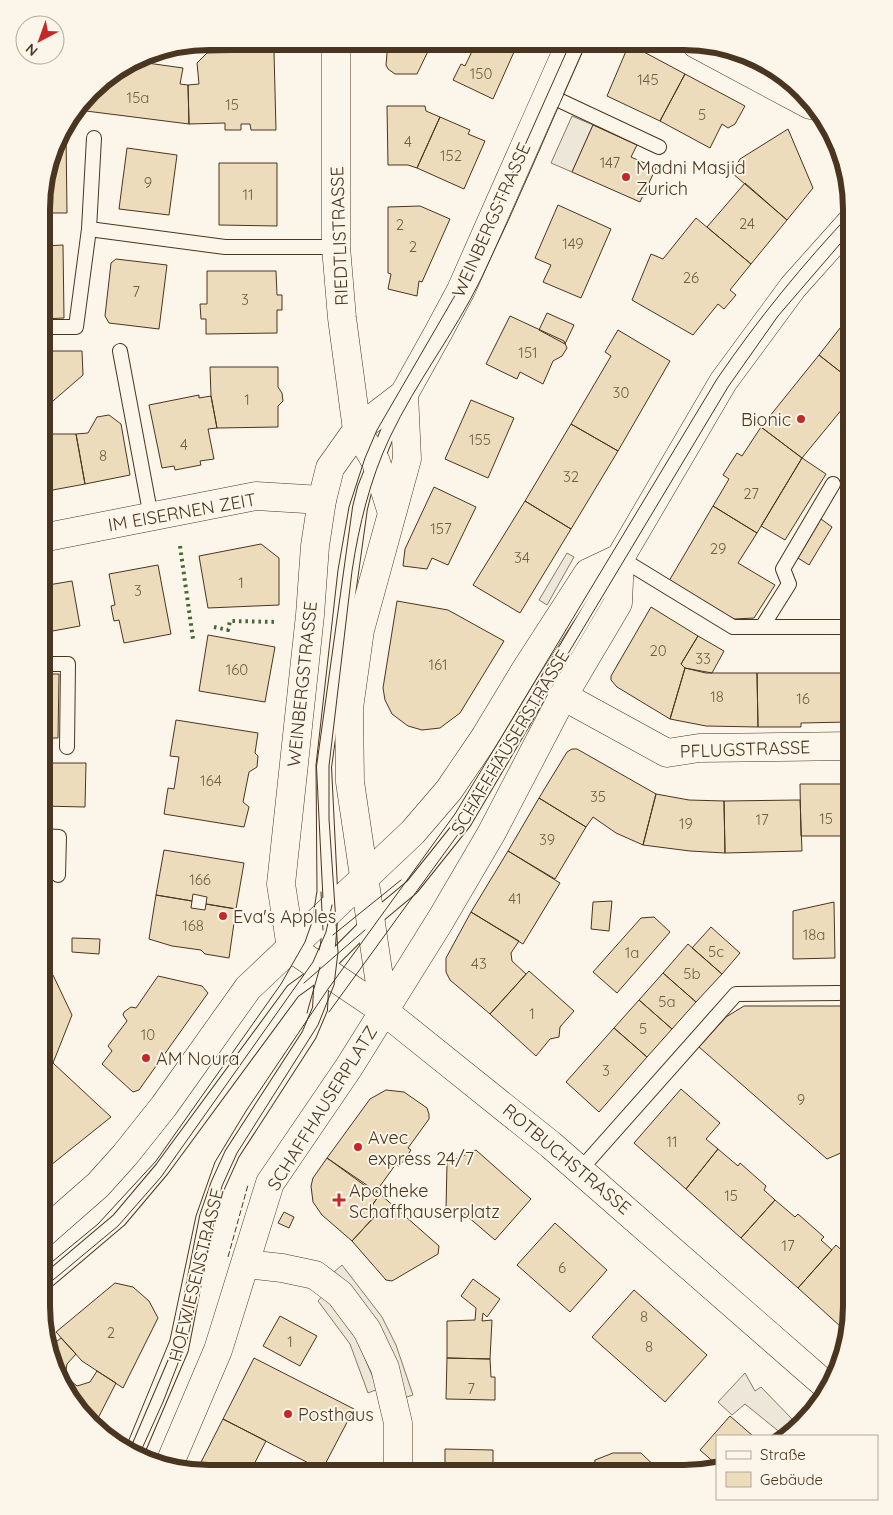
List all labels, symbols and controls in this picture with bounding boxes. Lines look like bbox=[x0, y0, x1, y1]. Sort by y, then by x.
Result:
north arrow bbox=[15, 15, 65, 65]
text: N bbox=[22, 40, 41, 60]
house number: 150 bbox=[470, 64, 492, 83]
house number: 145 bbox=[637, 70, 659, 89]
house number: 15a bbox=[127, 88, 149, 107]
house number: 15 bbox=[225, 95, 239, 114]
house number: 5 bbox=[698, 105, 706, 124]
house number: 4 bbox=[404, 132, 412, 151]
street label: WEINBERGSTRASSE bbox=[447, 139, 535, 301]
house number: 152 bbox=[440, 146, 462, 165]
house number: 147 bbox=[600, 153, 621, 172]
place label: Madni Masjid Zurich bbox=[636, 156, 746, 200]
street label: RIEDTLISTRASSE bbox=[325, 166, 353, 306]
marker: Madni Masjid Zurich bbox=[620, 171, 632, 183]
house number: 9 bbox=[144, 173, 152, 192]
house number: 11 bbox=[242, 185, 254, 204]
house number: 24 bbox=[739, 214, 755, 233]
house number: 2 bbox=[396, 215, 404, 234]
house number: 149 bbox=[562, 234, 584, 253]
house number: 2 bbox=[409, 237, 417, 256]
house number: 26 bbox=[683, 268, 699, 287]
house number: 7 bbox=[132, 282, 140, 301]
house number: 3 bbox=[241, 290, 249, 309]
house number: 151 bbox=[518, 343, 538, 362]
house number: 30 bbox=[613, 383, 629, 402]
house number: 1 bbox=[244, 390, 250, 409]
place label: Bionic bbox=[741, 408, 791, 431]
marker: Bionic bbox=[795, 413, 807, 425]
house number: 155 bbox=[469, 430, 491, 449]
house number: 4 bbox=[180, 435, 188, 454]
house number: 8 bbox=[99, 446, 107, 465]
house number: 32 bbox=[563, 467, 579, 486]
house number: 27 bbox=[743, 484, 759, 503]
street label: IM EISERNEN ZEIT bbox=[106, 488, 258, 536]
house number: 157 bbox=[430, 519, 452, 538]
house number: 29 bbox=[710, 539, 726, 558]
house number: 34 bbox=[514, 548, 530, 567]
house number: 1 bbox=[238, 573, 244, 592]
house number: 3 bbox=[134, 581, 142, 600]
street label: WEINBERGSTRASSE bbox=[282, 600, 322, 768]
house number: 20 bbox=[649, 641, 667, 660]
street label: SCHAFFHAUSERSTRASSE bbox=[446, 645, 574, 839]
house number: 33 bbox=[695, 649, 711, 668]
house number: 161 bbox=[428, 655, 448, 674]
house number: 160 bbox=[226, 660, 248, 679]
house number: 18 bbox=[710, 687, 724, 706]
house number: 16 bbox=[796, 689, 810, 708]
street label: PFLUGSTRASSE bbox=[679, 735, 811, 763]
house number: 164 bbox=[200, 771, 222, 790]
house number: 35 bbox=[590, 787, 606, 806]
house number: 15 bbox=[819, 809, 833, 828]
house number: 17 bbox=[755, 810, 769, 829]
house number: 19 bbox=[679, 814, 693, 833]
house number: 39 bbox=[539, 830, 555, 849]
house number: 166 bbox=[189, 870, 211, 889]
house number: 41 bbox=[508, 889, 522, 908]
place label: Eva's Apples bbox=[233, 905, 336, 928]
marker: Eva's Apples bbox=[217, 910, 229, 922]
house number: 168 bbox=[182, 916, 204, 935]
house number: 18a bbox=[803, 925, 825, 944]
house number: 5c bbox=[708, 942, 724, 961]
house number: 1a bbox=[625, 943, 639, 962]
house number: 43 bbox=[471, 954, 487, 973]
house number: 5b bbox=[683, 964, 701, 983]
house number: 5a bbox=[658, 992, 676, 1011]
house number: 1 bbox=[529, 1004, 535, 1023]
house number: 5 bbox=[639, 1019, 647, 1038]
street label: SCHAFFHAUSERPLATZ bbox=[262, 1021, 382, 1195]
house number: 10 bbox=[141, 1025, 155, 1044]
place label: AM Noura bbox=[156, 1047, 239, 1070]
marker: AM Noura bbox=[140, 1052, 152, 1064]
house number: 3 bbox=[602, 1061, 610, 1080]
house number: 9 bbox=[797, 1090, 805, 1109]
street label: ROTBUCHSTRASSE bbox=[498, 1099, 636, 1219]
place label: Avec express 24/7 bbox=[368, 1126, 474, 1170]
house number: 11 bbox=[666, 1132, 678, 1151]
marker: Avec express 24/7 bbox=[352, 1141, 364, 1153]
place label: Apotheke Schaffhauserplatz bbox=[349, 1179, 500, 1223]
street label: HOFWIESENSTRASSE bbox=[163, 1186, 229, 1364]
house number: 15 bbox=[724, 1186, 738, 1205]
marker: Apotheke Schaffhauserplatz bbox=[333, 1194, 345, 1206]
house number: 17 bbox=[781, 1236, 795, 1255]
house number: 6 bbox=[558, 1258, 566, 1277]
house number: 8 bbox=[640, 1307, 648, 1326]
house number: 2 bbox=[107, 1323, 115, 1342]
house number: 1 bbox=[287, 1332, 293, 1351]
house number: 8 bbox=[645, 1337, 653, 1356]
house number: 7 bbox=[467, 1379, 475, 1398]
place label: Posthaus bbox=[298, 1403, 374, 1426]
marker: Posthaus bbox=[282, 1408, 294, 1420]
legend bbox=[716, 1435, 878, 1500]
text: Straße bbox=[760, 1445, 806, 1464]
text: Gebäude bbox=[760, 1470, 823, 1489]

